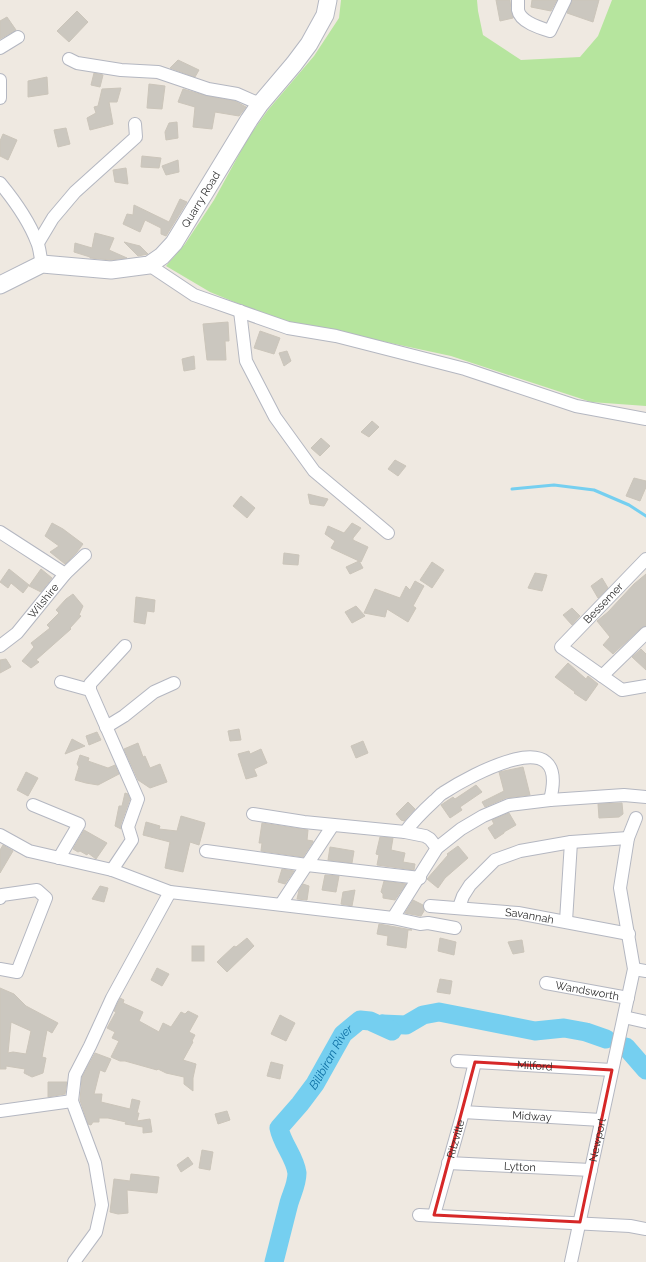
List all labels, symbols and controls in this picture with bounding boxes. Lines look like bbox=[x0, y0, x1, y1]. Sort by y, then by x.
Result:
street label: Quarry Road bbox=[179, 169, 223, 230]
street label: Bessemer bbox=[581, 580, 626, 626]
street label: Wilshire bbox=[26, 581, 62, 621]
street label: Savannah bbox=[504, 906, 555, 927]
street label: Wandsworth bbox=[554, 979, 620, 1003]
water label: Bilibiran River bbox=[306, 1021, 356, 1092]
street label: Milford bbox=[517, 1058, 553, 1074]
street label: Midway bbox=[512, 1109, 552, 1124]
street label: Newport bbox=[587, 1116, 609, 1163]
street label: Ritzville bbox=[444, 1118, 468, 1160]
street label: Lytton bbox=[504, 1160, 536, 1174]

